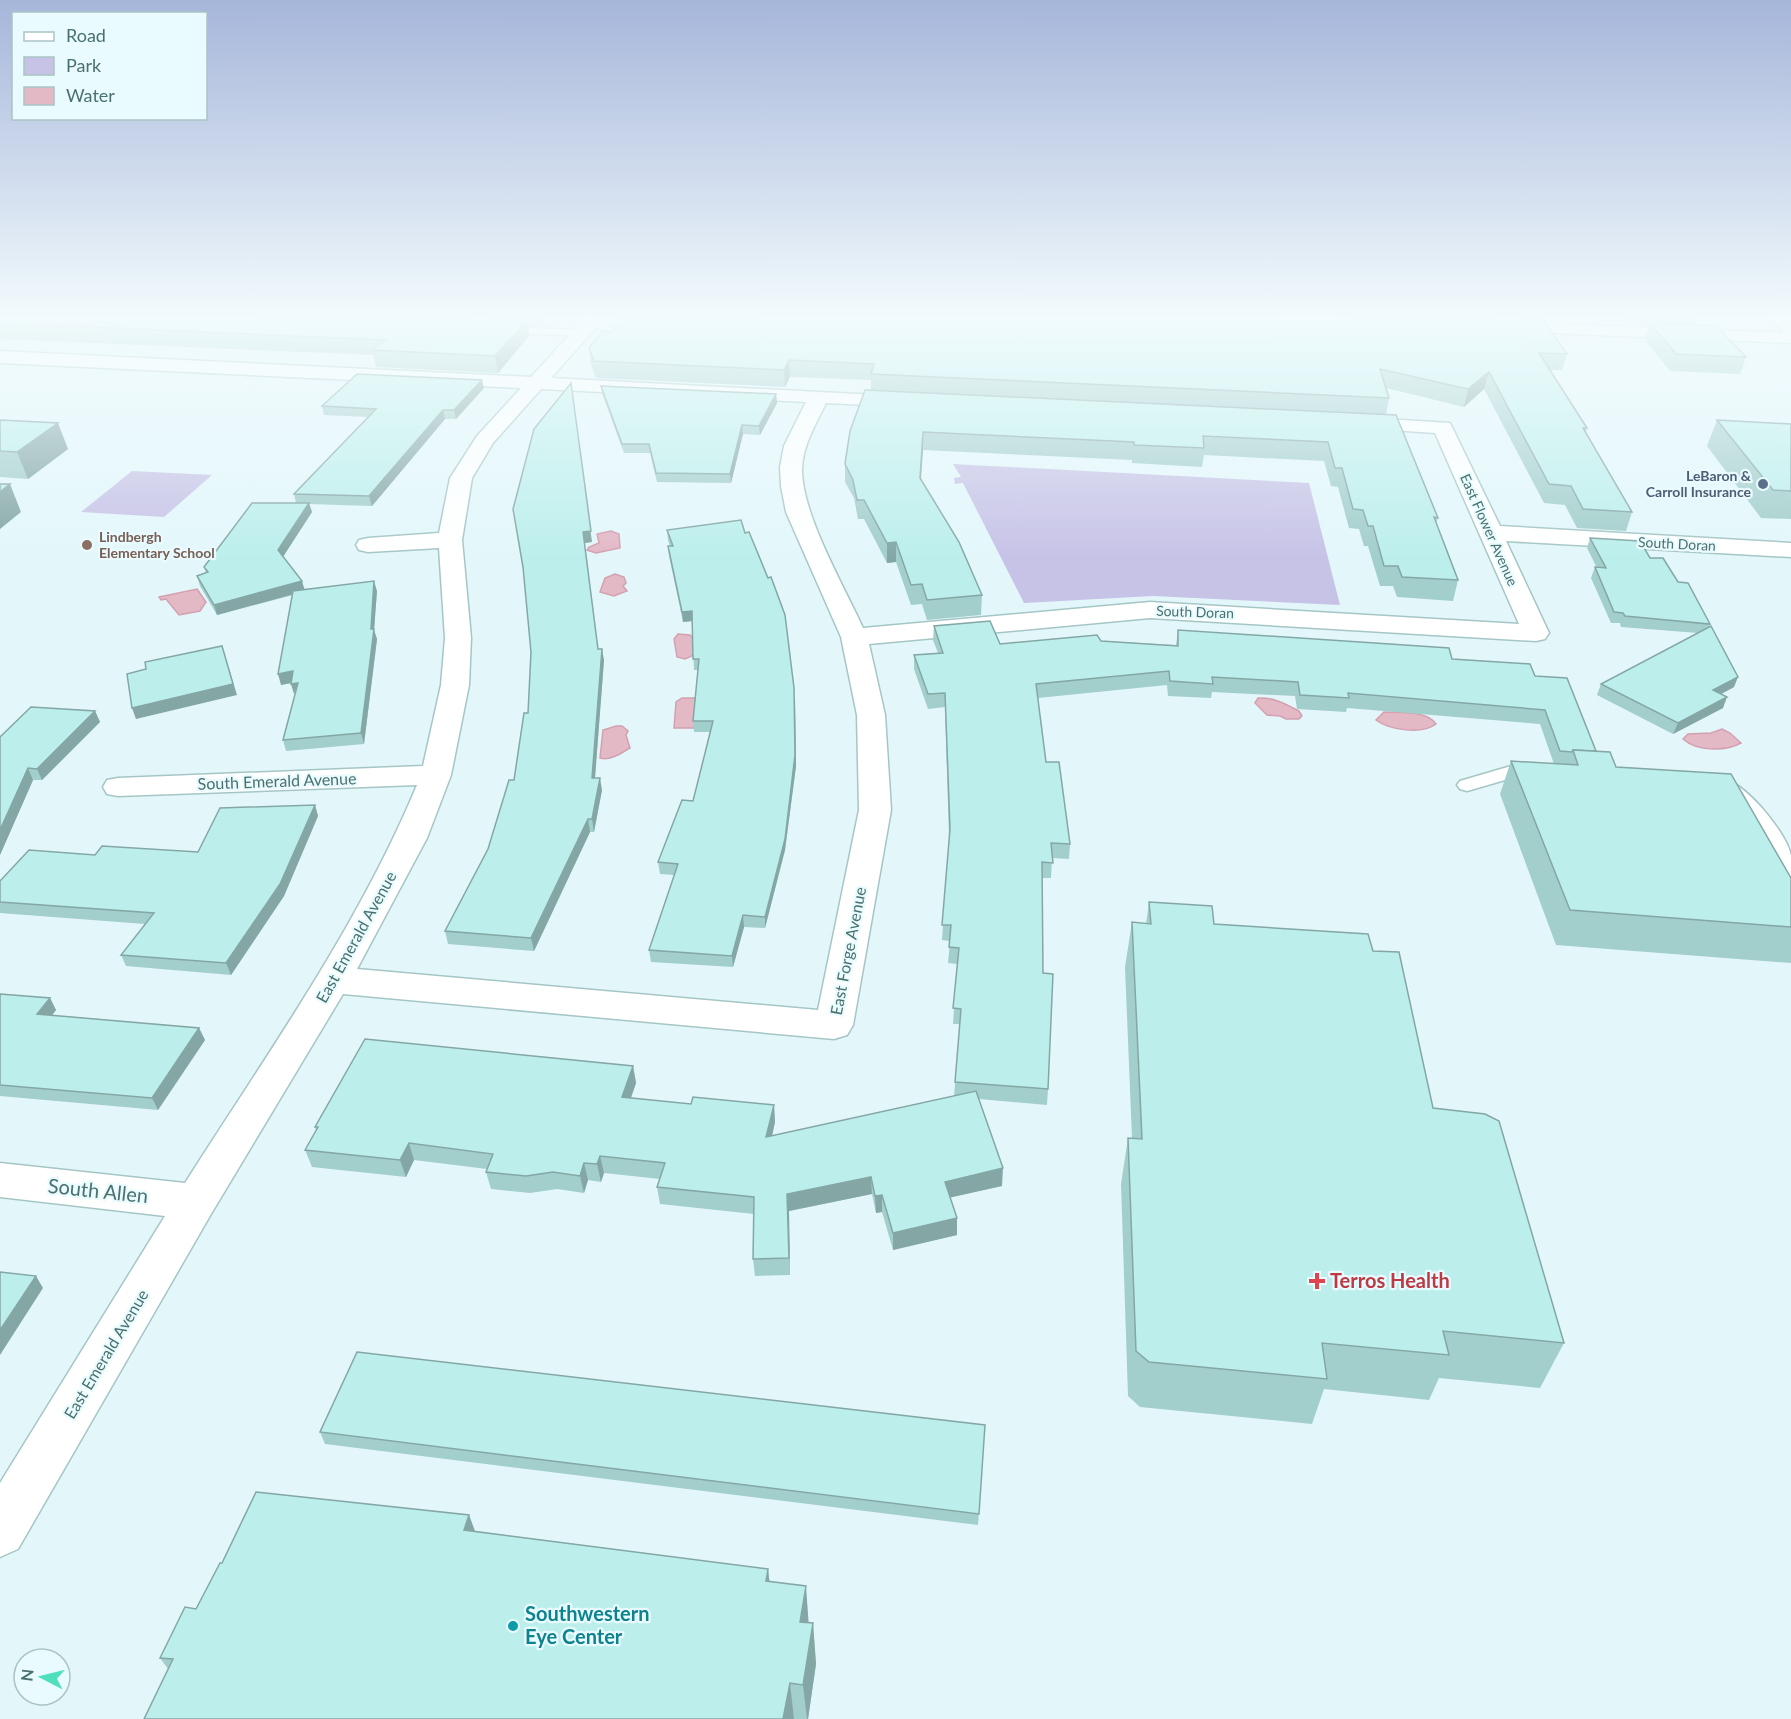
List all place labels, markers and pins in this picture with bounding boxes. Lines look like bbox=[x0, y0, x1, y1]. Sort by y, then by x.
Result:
place label: LeBaron & Carroll Insurance bbox=[1646, 467, 1752, 500]
marker: LeBaron & Carroll Insurance bbox=[1756, 477, 1770, 491]
place label: Lindbergh Elementary School bbox=[99, 528, 215, 561]
marker: Lindbergh Elementary School bbox=[80, 538, 94, 552]
place label: Terros Health bbox=[1330, 1268, 1450, 1292]
marker: Terros Health bbox=[1308, 1272, 1326, 1290]
place label: Southwestern Eye Center bbox=[525, 1601, 649, 1648]
marker: Southwestern Eye Center bbox=[506, 1619, 520, 1633]

